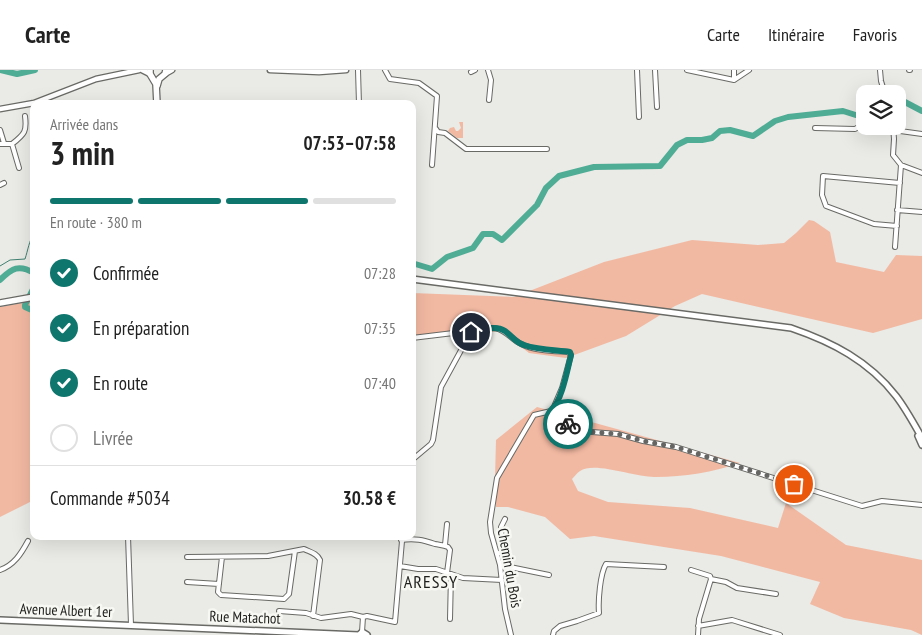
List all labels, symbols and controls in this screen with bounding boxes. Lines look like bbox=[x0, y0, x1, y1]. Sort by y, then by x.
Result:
text: Carte bbox=[25, 19, 71, 50]
text: Carte bbox=[707, 23, 740, 46]
text: Itinéraire bbox=[768, 23, 825, 46]
text: Favoris bbox=[853, 23, 897, 46]
map controls bbox=[856, 85, 906, 135]
button: layers bbox=[856, 85, 906, 135]
text: Arrivée dans bbox=[50, 114, 118, 134]
text: 07:53–07:58 bbox=[303, 131, 396, 155]
text: 3 min bbox=[50, 132, 115, 174]
text: En route · 380 m bbox=[50, 212, 142, 232]
icon: check bbox=[50, 259, 78, 287]
text: Confirmée bbox=[93, 261, 159, 285]
text: 07:28 bbox=[364, 263, 396, 283]
pin bbox=[450, 311, 492, 353]
icon: check bbox=[50, 314, 78, 342]
text: En préparation bbox=[93, 316, 189, 340]
text: 07:35 bbox=[364, 318, 396, 338]
icon: home bbox=[457, 318, 485, 346]
icon: check bbox=[50, 369, 78, 397]
text: En route bbox=[93, 371, 148, 395]
text: 07:40 bbox=[364, 373, 396, 393]
courier bbox=[543, 399, 593, 449]
icon: bike bbox=[554, 410, 582, 438]
text: Livrée bbox=[93, 426, 133, 450]
pin bbox=[773, 463, 815, 505]
icon: bag bbox=[780, 470, 808, 498]
text: Commande #5034 bbox=[50, 486, 170, 510]
text: 30.58 € bbox=[343, 486, 396, 510]
street label: Chemin du Bois bbox=[494, 527, 526, 609]
district label: ARESSY bbox=[404, 570, 458, 593]
street label: Avenue Albert 1er bbox=[19, 599, 114, 621]
street label: Rue Matachot bbox=[209, 606, 281, 628]

